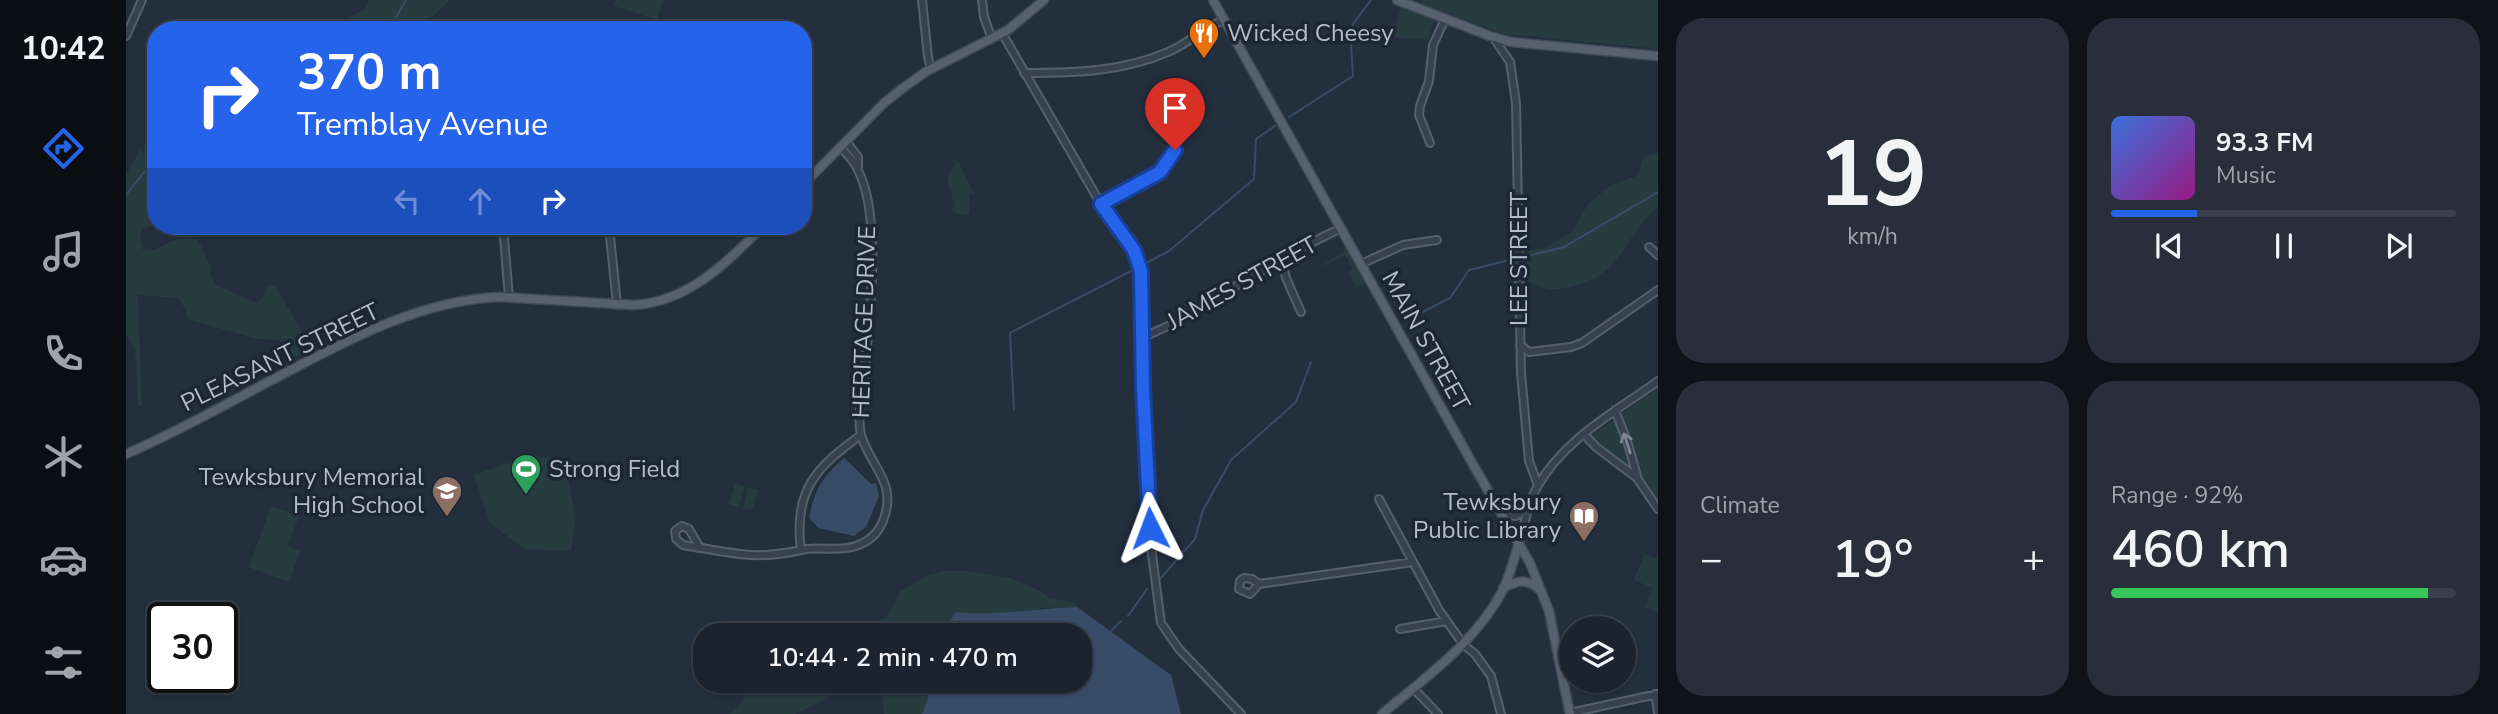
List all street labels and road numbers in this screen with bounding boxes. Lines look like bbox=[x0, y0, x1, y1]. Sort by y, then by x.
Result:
street label: LEE STREET bbox=[1503, 191, 1535, 326]
street label: HERITAGE DRIVE bbox=[845, 225, 883, 419]
street label: JAMES STREET bbox=[1160, 228, 1323, 338]
street label: MAIN STREET bbox=[1374, 265, 1478, 417]
street label: PLEASANT STREET bbox=[176, 295, 385, 419]

